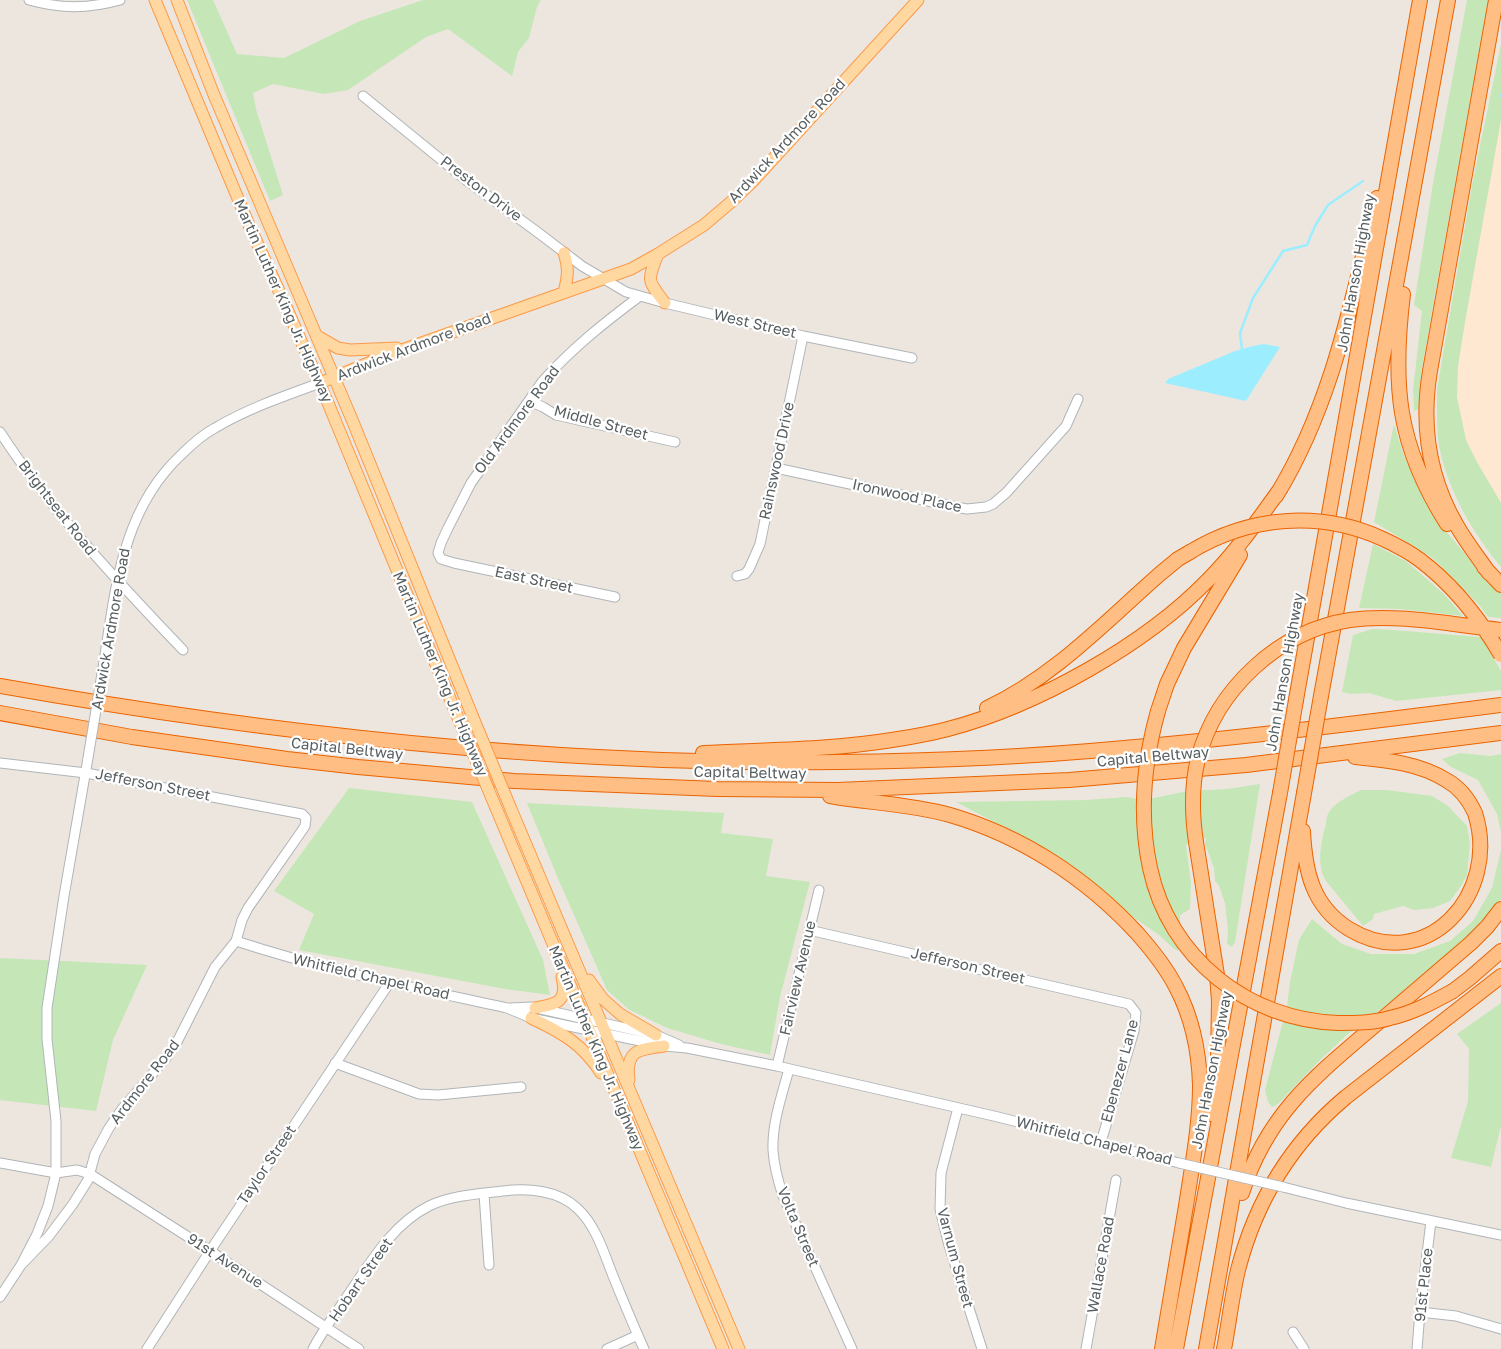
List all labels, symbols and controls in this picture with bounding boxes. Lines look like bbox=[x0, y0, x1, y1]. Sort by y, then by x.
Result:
street label: Ardwick Ardmore Road bbox=[725, 75, 849, 207]
street label: Preston Drive bbox=[437, 153, 525, 225]
street label: John Hanson Highway bbox=[1333, 192, 1379, 354]
street label: Martin Luther King Jr. Highway bbox=[230, 197, 336, 405]
street label: West Street bbox=[712, 306, 798, 342]
street label: Ardwick Ardmore Road bbox=[334, 309, 494, 385]
street label: Old Ardmore Road bbox=[470, 362, 564, 478]
street label: Rainswood Drive bbox=[756, 401, 798, 521]
street label: Middle Street bbox=[552, 402, 650, 444]
street label: Brightseat Road bbox=[14, 457, 100, 559]
street label: Ironwood Place bbox=[851, 476, 963, 516]
street label: Ardwick Ardmore Road bbox=[88, 547, 134, 711]
street label: East Street bbox=[493, 563, 575, 597]
street label: Martin Luther King Jr. Highway bbox=[389, 569, 491, 779]
street label: John Hanson Highway bbox=[1262, 591, 1308, 753]
street label: Capital Beltway bbox=[290, 734, 404, 764]
street label: Capital Beltway bbox=[1096, 743, 1210, 771]
street label: Capital Beltway bbox=[693, 763, 807, 783]
street label: Jefferson Street bbox=[94, 765, 212, 805]
street label: Fairview Avenue bbox=[776, 919, 820, 1037]
street label: Martin Luther King Jr. Highway bbox=[545, 943, 647, 1153]
street label: Jefferson Street bbox=[909, 944, 1027, 988]
street label: Whitfield Chapel Road bbox=[291, 950, 451, 1004]
street label: John Hanson Highway bbox=[1188, 989, 1236, 1151]
street label: Ebenezer Lane bbox=[1098, 1017, 1142, 1125]
street label: Ardmore Road bbox=[106, 1036, 184, 1128]
street label: Whitfield Chapel Road bbox=[1014, 1113, 1174, 1169]
street label: Taylor Street bbox=[234, 1122, 300, 1208]
street label: Volta Street bbox=[773, 1184, 823, 1270]
street label: Varnum Street bbox=[933, 1206, 977, 1310]
street label: Wallace Road bbox=[1084, 1215, 1118, 1315]
street label: 91st Avenue bbox=[184, 1230, 266, 1292]
street label: Hobart Street bbox=[325, 1235, 397, 1325]
street label: 91st Place bbox=[1411, 1247, 1437, 1323]

